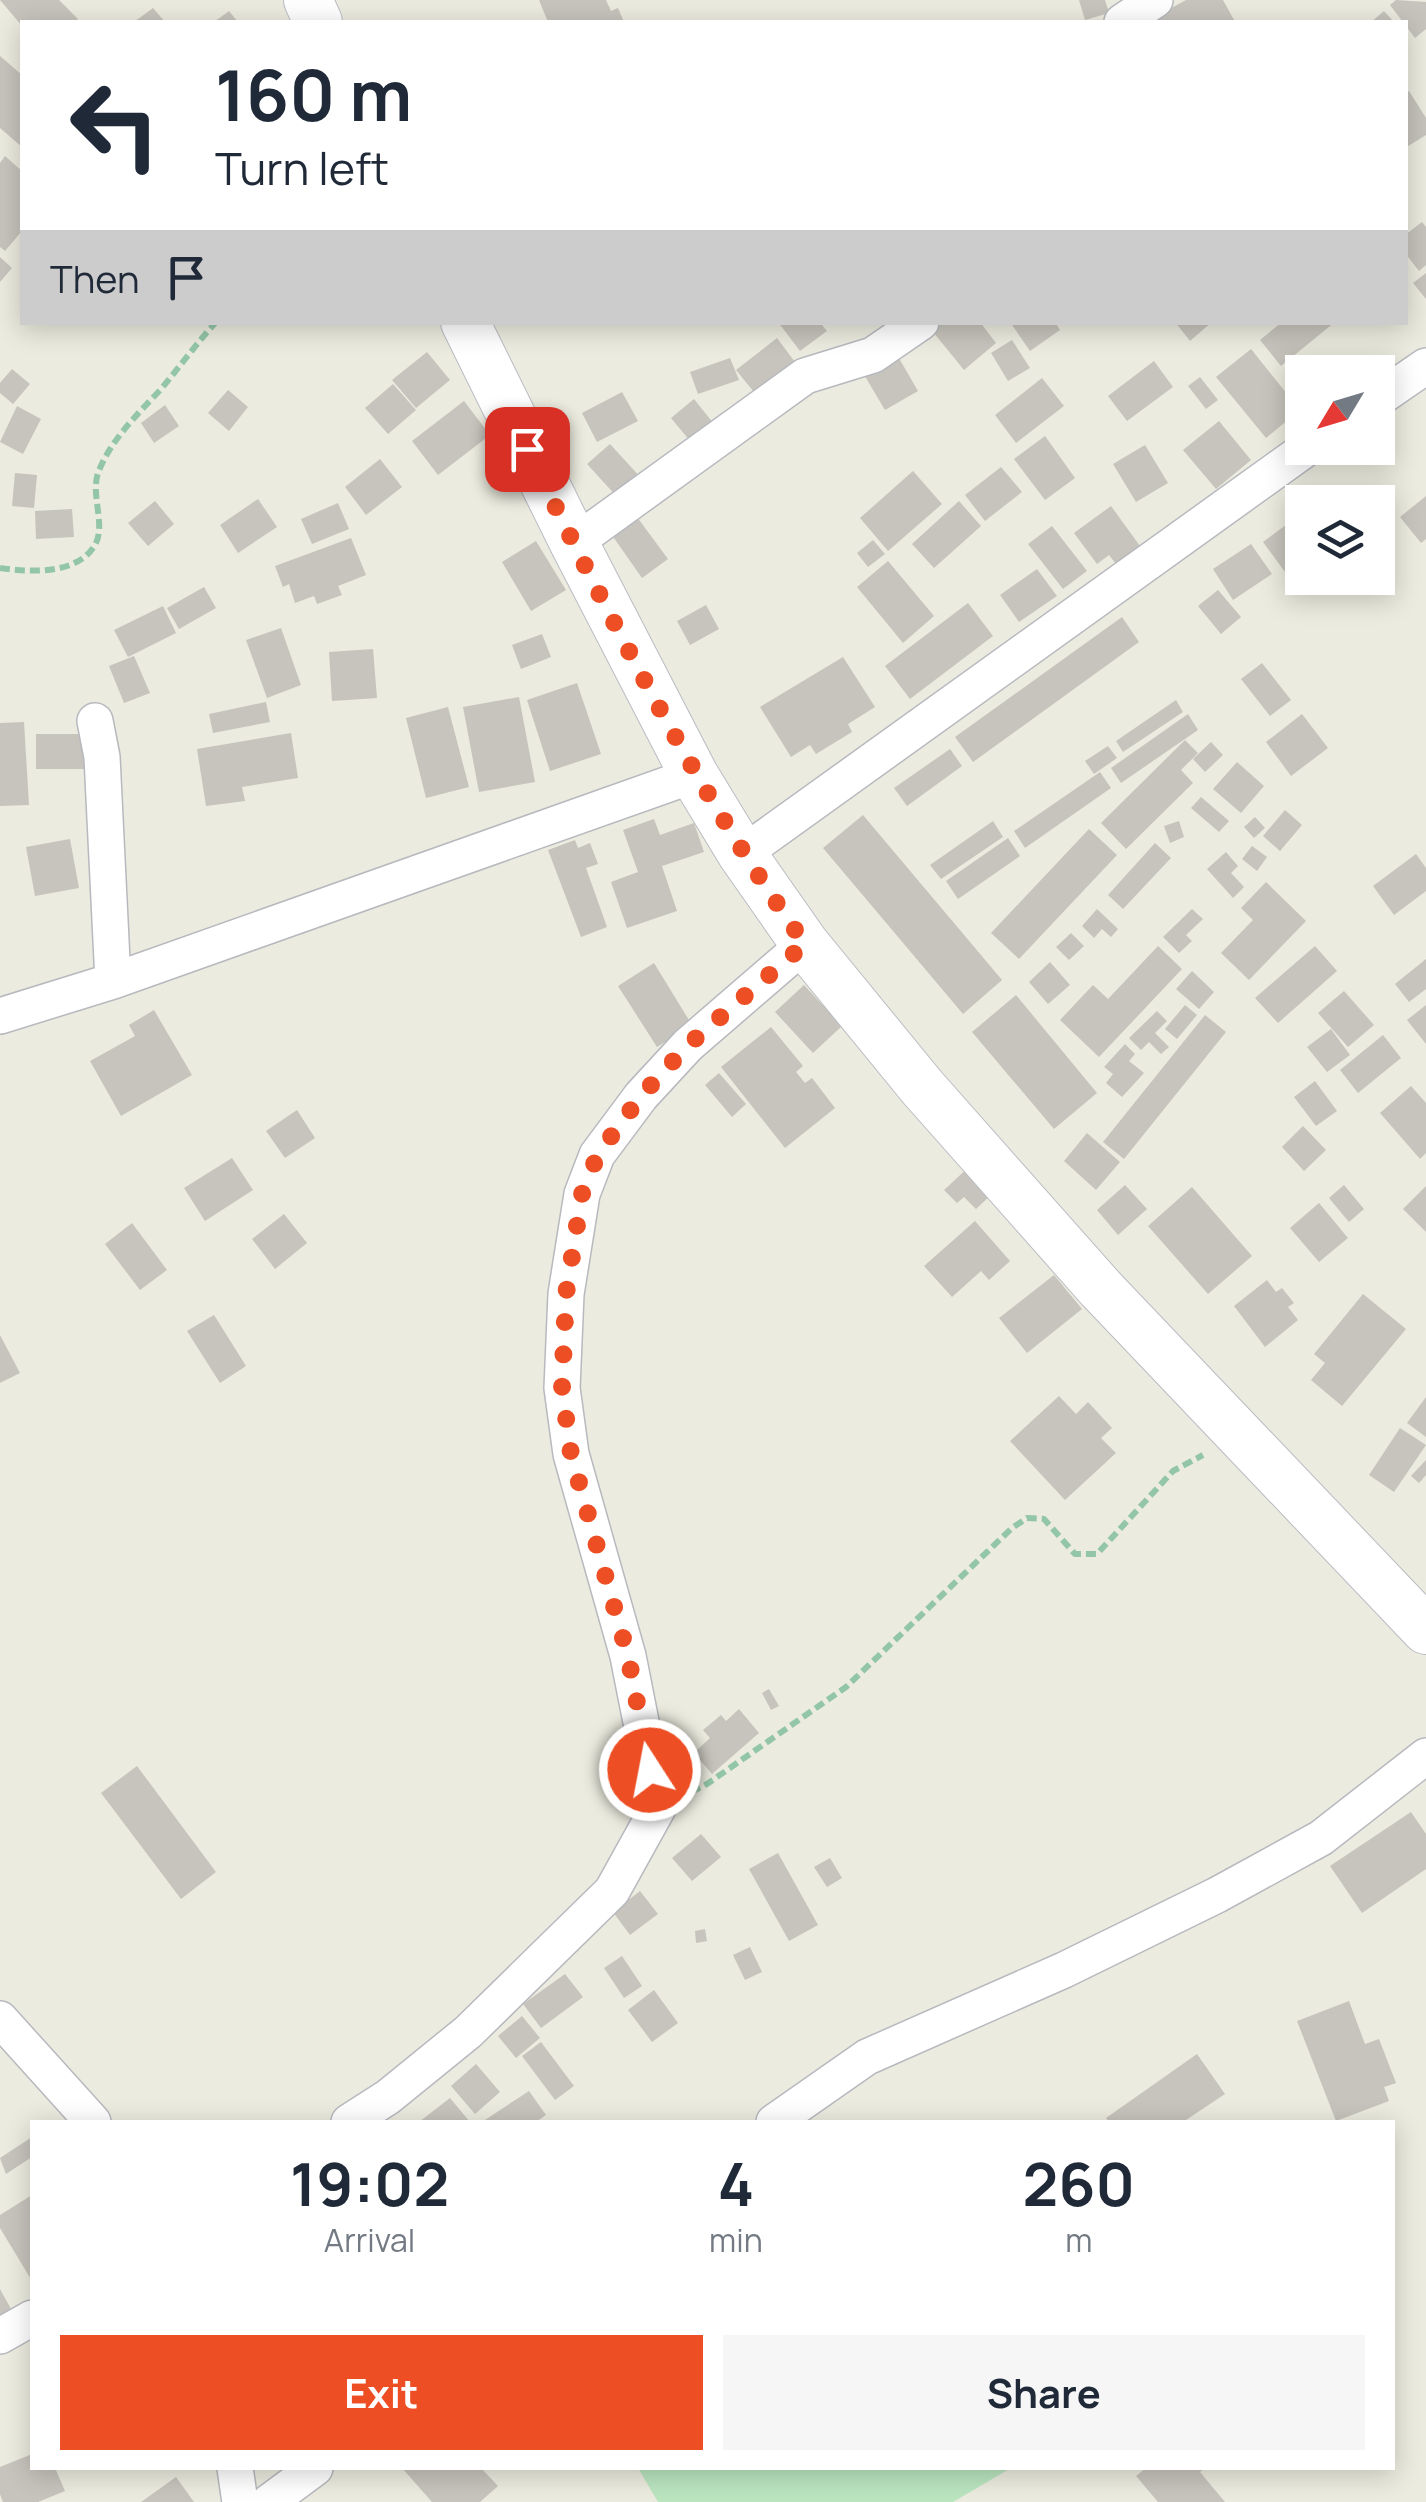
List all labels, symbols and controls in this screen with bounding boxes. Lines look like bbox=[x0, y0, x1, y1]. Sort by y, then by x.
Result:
text: 160 m bbox=[215, 46, 412, 142]
icon: left bbox=[50, 60, 180, 190]
text: Turn left bbox=[215, 137, 389, 199]
icon: arrive bbox=[159, 250, 214, 305]
text: Then bbox=[50, 252, 139, 304]
north arrow bbox=[1285, 355, 1395, 465]
map controls bbox=[1285, 355, 1395, 595]
pin bbox=[485, 407, 570, 492]
icon: arrive bbox=[500, 422, 555, 477]
button: layers bbox=[1285, 485, 1395, 595]
position arrow bbox=[598, 1718, 702, 1822]
text: 19:02 bbox=[290, 2142, 449, 2224]
text: 4 bbox=[718, 2142, 754, 2224]
text: 260 bbox=[1023, 2142, 1135, 2224]
text: Arrival bbox=[324, 2218, 415, 2262]
text: min bbox=[709, 2218, 763, 2262]
text: m bbox=[1065, 2218, 1092, 2262]
button: Exit bbox=[60, 2335, 703, 2450]
button: Share bbox=[723, 2335, 1365, 2450]

